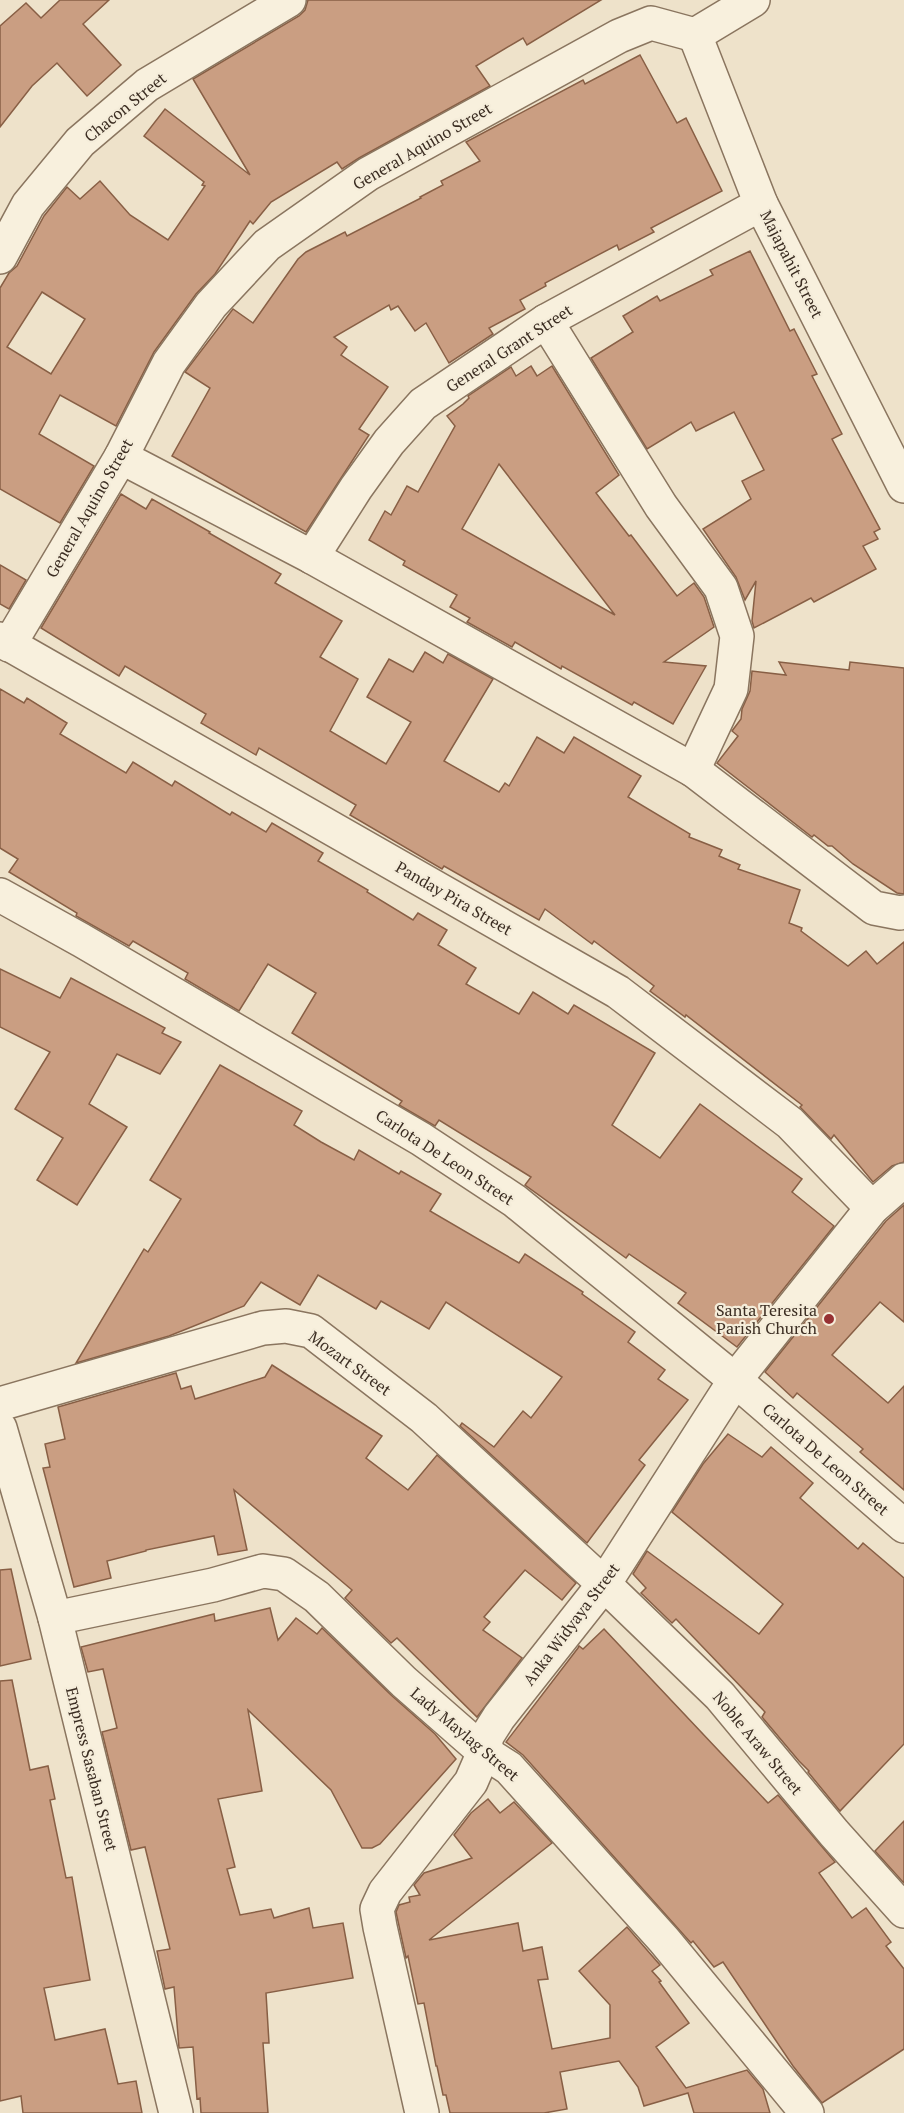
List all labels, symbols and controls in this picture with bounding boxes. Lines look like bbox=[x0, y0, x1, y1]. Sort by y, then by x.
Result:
street label: Chacon Street bbox=[79, 67, 171, 147]
street label: General Aquino Street bbox=[348, 97, 496, 195]
street label: Majapahit Street bbox=[755, 206, 829, 322]
street label: General Grant Street bbox=[441, 299, 577, 397]
street label: General Aquino Street bbox=[40, 434, 138, 582]
street label: Panday Pira Street bbox=[392, 856, 516, 940]
street label: Carlota De Leon Street bbox=[372, 1104, 519, 1210]
place label: Santa Teresita Parish Church bbox=[716, 1299, 818, 1339]
marker: Santa Teresita Parish Church bbox=[822, 1312, 836, 1326]
street label: Mozart Street bbox=[304, 1326, 396, 1400]
street label: Carlota De Leon Street bbox=[758, 1398, 894, 1520]
street label: Anka Widyaya Street bbox=[518, 1558, 624, 1690]
street label: Lady Maylag Street bbox=[406, 1682, 524, 1786]
street label: Empress Sasaban Street bbox=[61, 1685, 123, 1854]
street label: Noble Araw Street bbox=[708, 1686, 808, 1800]

